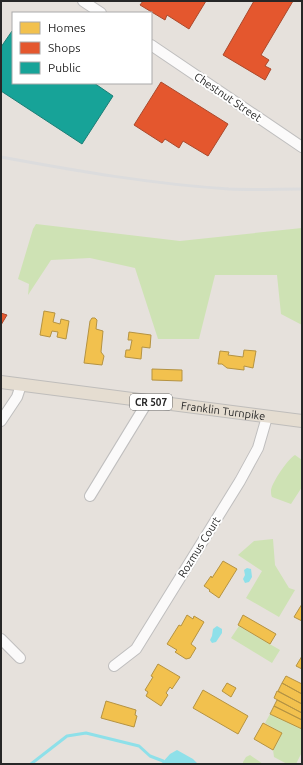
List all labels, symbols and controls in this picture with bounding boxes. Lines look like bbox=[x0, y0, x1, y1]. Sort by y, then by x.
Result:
legend bbox=[12, 12, 152, 84]
text: Homes bbox=[48, 21, 86, 34]
text: Shops bbox=[48, 41, 80, 54]
text: Public bbox=[48, 61, 81, 74]
street label: Chestnut Street bbox=[192, 70, 264, 124]
road number: CR 507 bbox=[130, 394, 172, 410]
street label: Franklin Turnpike bbox=[180, 399, 266, 422]
street label: Rozmus Court bbox=[176, 514, 223, 580]

